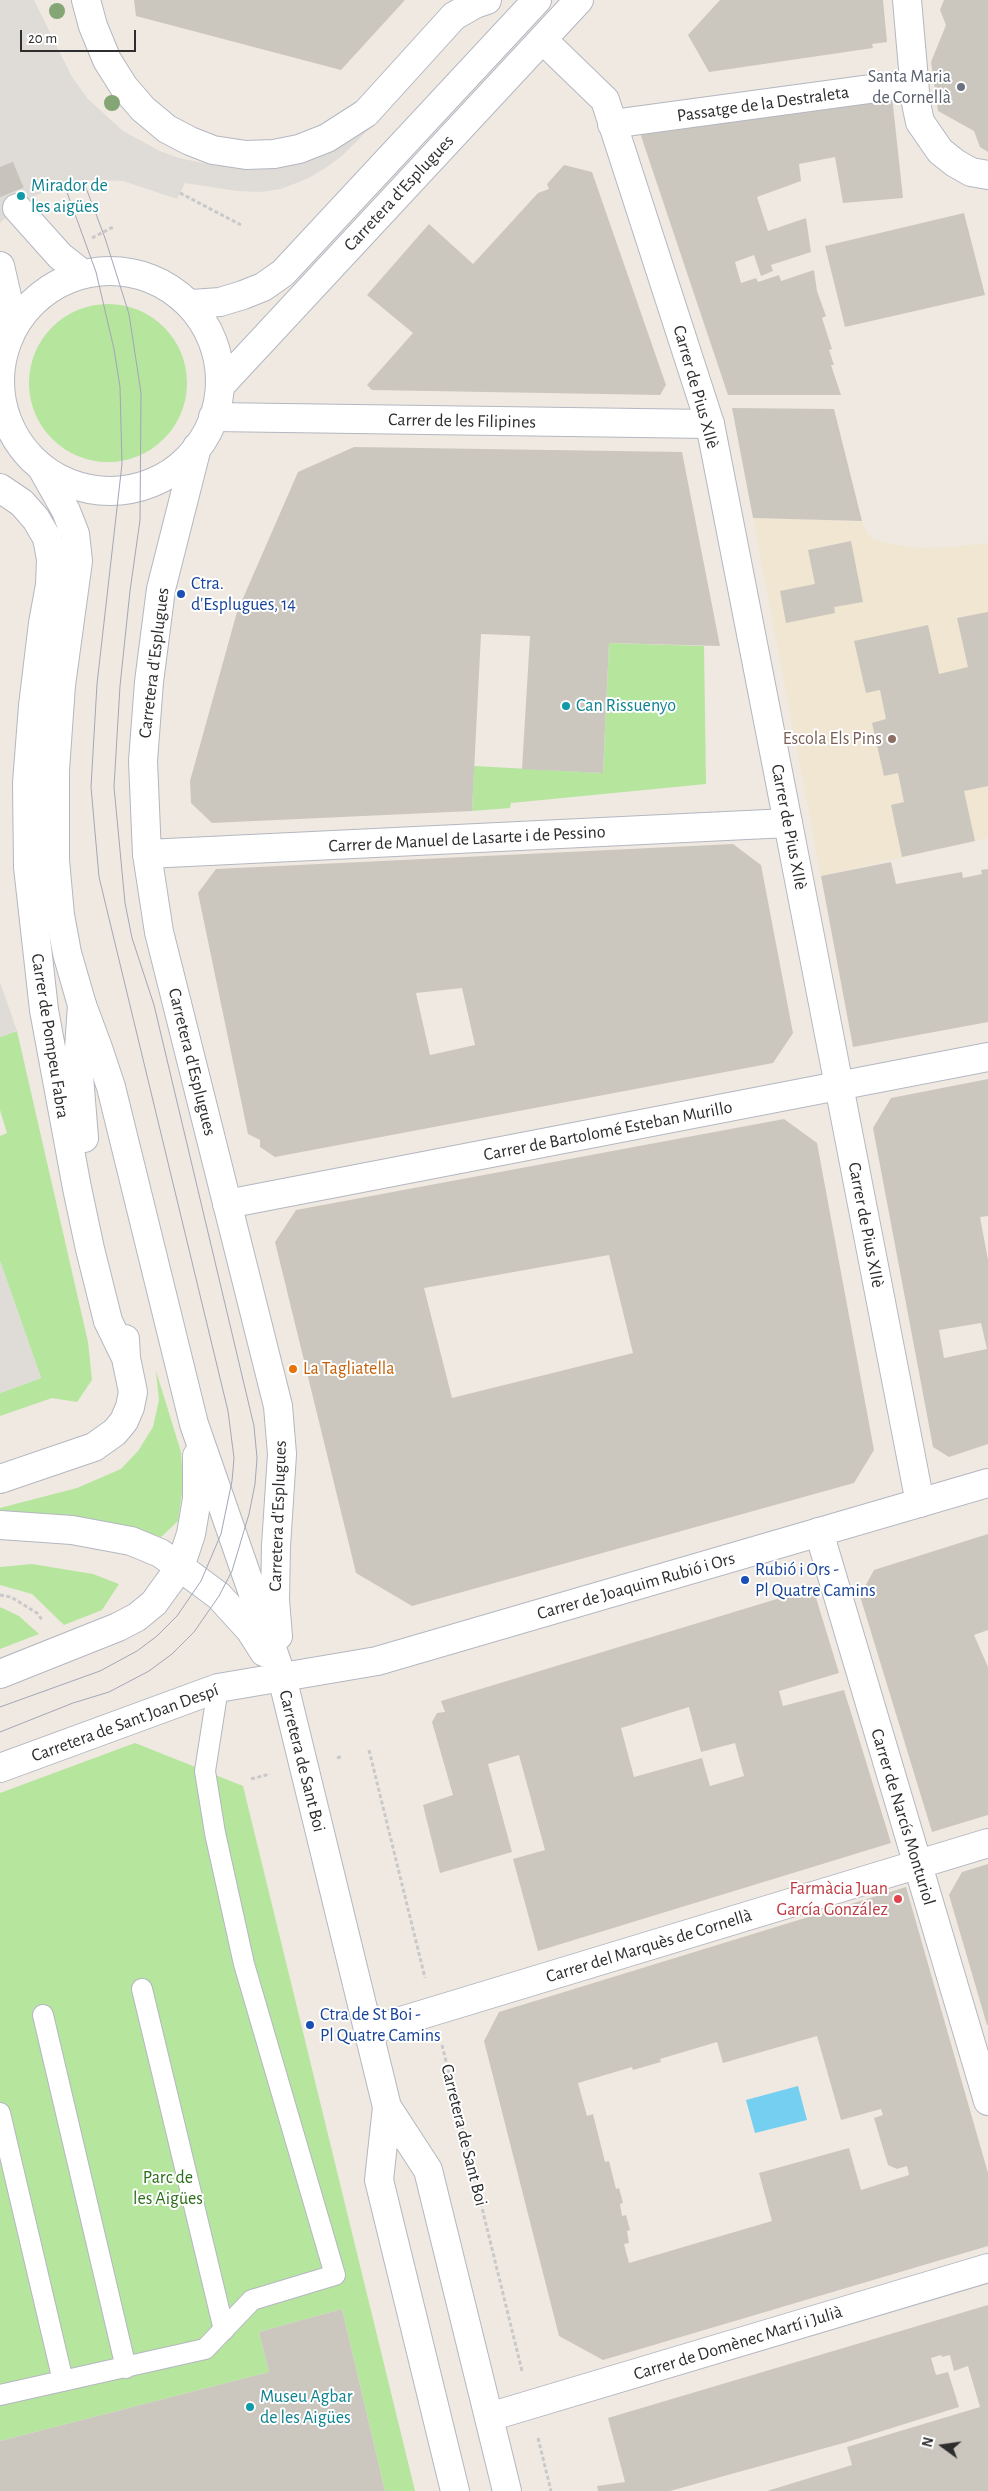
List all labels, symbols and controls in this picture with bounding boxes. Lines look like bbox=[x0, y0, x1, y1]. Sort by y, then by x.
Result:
scale bar bbox=[22, 20, 139, 52]
text: 20 m bbox=[28, 31, 57, 46]
place label: Santa Maria de Cornellà bbox=[868, 66, 951, 108]
street label: Passatge de la Destraleta bbox=[676, 81, 850, 127]
marker: Santa Maria de Cornellà bbox=[955, 81, 967, 93]
street label: Carretera d'Esplugues bbox=[339, 130, 459, 256]
place label: Mirador de les aigües bbox=[31, 175, 108, 218]
marker: Mirador de les aigües bbox=[15, 190, 27, 202]
street label: Carrer de Pius XIIè bbox=[668, 323, 724, 451]
street label: Carrer de les Filipines bbox=[388, 409, 536, 433]
place label: Ctra. d'Esplugues, 14 bbox=[191, 573, 296, 616]
street label: Carretera d'Esplugues bbox=[134, 587, 174, 739]
marker: Ctra. d'Esplugues, 14 bbox=[175, 588, 187, 600]
place label: Can Rissuenyo bbox=[576, 695, 676, 717]
marker: Can Rissuenyo bbox=[560, 700, 572, 712]
place label: Escola Els Pins bbox=[783, 728, 882, 750]
marker: Escola Els Pins bbox=[886, 733, 898, 745]
street label: Carrer de Pius XIIè bbox=[766, 762, 812, 892]
street label: Carrer de Manuel de Lasarte i de Pessino bbox=[328, 821, 606, 857]
street label: Carrer de Pompeu Fabra bbox=[26, 952, 74, 1120]
street label: Carretera d'Esplugues bbox=[163, 986, 221, 1138]
street label: Carrer de Bartolomé Esteban Murillo bbox=[482, 1096, 734, 1166]
street label: Carrer de Pius XIIè bbox=[843, 1160, 889, 1290]
place label: La Tagliatella bbox=[303, 1358, 395, 1380]
marker: La Tagliatella bbox=[287, 1363, 299, 1375]
street label: Carretera d'Esplugues bbox=[265, 1440, 291, 1592]
street label: Carrer de Joaquim Rubió i Ors bbox=[535, 1547, 737, 1625]
place label: Rubió i Ors - Pl Quatre Camins bbox=[755, 1559, 876, 1602]
marker: Rubió i Ors - Pl Quatre Camins bbox=[739, 1574, 751, 1586]
street label: Carretera de Sant Joan Despí bbox=[28, 1679, 222, 1767]
street label: Carretera de Sant Boi bbox=[274, 1688, 330, 1834]
street label: Carrer de Narcís Monturiol bbox=[866, 1726, 940, 1908]
place label: Farmàcia Juan García González bbox=[777, 1878, 888, 1920]
marker: Farmàcia Juan García González bbox=[892, 1893, 904, 1905]
street label: Carrer del Marquès de Cornellà bbox=[543, 1904, 755, 1988]
place label: Ctra de St Boi - Pl Quatre Camins bbox=[320, 2004, 441, 2046]
marker: Ctra de St Boi - Pl Quatre Camins bbox=[304, 2019, 316, 2031]
street label: Carretera de Sant Boi bbox=[436, 2062, 492, 2208]
park label: Parc de les Aigües bbox=[133, 2167, 203, 2210]
street label: Carrer de Domènec Martí i Julià bbox=[631, 2301, 845, 2385]
place label: Museu Agbar de les Aigües bbox=[260, 2386, 353, 2428]
marker: Museu Agbar de les Aigües bbox=[244, 2401, 256, 2413]
north arrow bbox=[918, 2421, 968, 2471]
text: N bbox=[920, 2436, 936, 2449]

